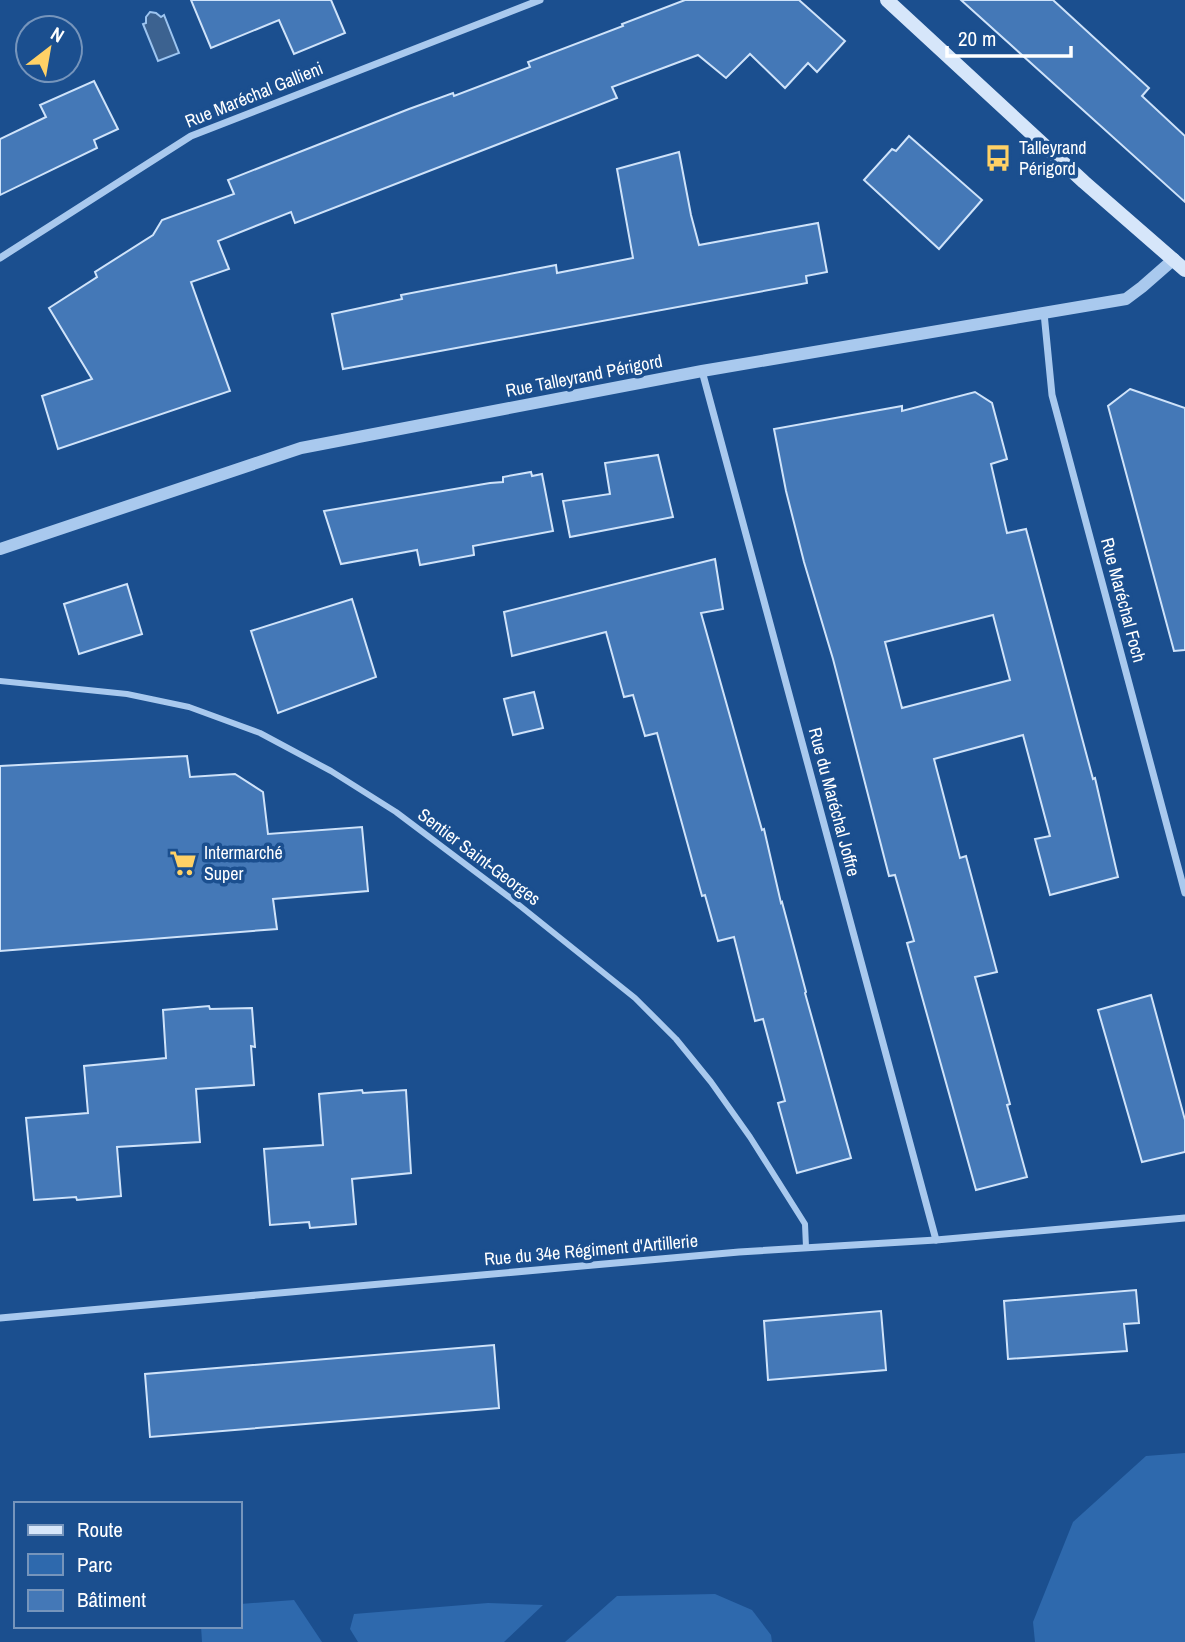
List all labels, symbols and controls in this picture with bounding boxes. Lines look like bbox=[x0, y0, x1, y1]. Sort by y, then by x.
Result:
north arrow bbox=[14, 14, 84, 84]
scale bar bbox=[947, 14, 1071, 58]
text: N bbox=[46, 20, 69, 48]
text: 20 m bbox=[958, 24, 996, 53]
street label: Rue Maréchal Gallieni bbox=[181, 55, 327, 134]
place label: Talleyrand Périgord bbox=[1019, 135, 1087, 181]
bus stop icon: Talleyrand Périgord bbox=[983, 143, 1013, 173]
street label: Rue Talleyrand Périgord bbox=[503, 348, 664, 403]
street label: Rue Maréchal Foch bbox=[1095, 535, 1152, 665]
street label: Rue du Maréchal Joffre bbox=[803, 725, 866, 879]
street label: Sentier Saint-Georges bbox=[413, 802, 546, 911]
place label: Intermarché Super bbox=[204, 840, 283, 886]
supermarket icon: Intermarché Super bbox=[168, 848, 198, 878]
street label: Rue du 34e Régiment d'Artillerie bbox=[483, 1228, 699, 1271]
legend bbox=[14, 1502, 242, 1628]
text: Route bbox=[77, 1515, 123, 1544]
text: Parc bbox=[77, 1550, 112, 1579]
text: Bâtiment bbox=[77, 1585, 146, 1614]

